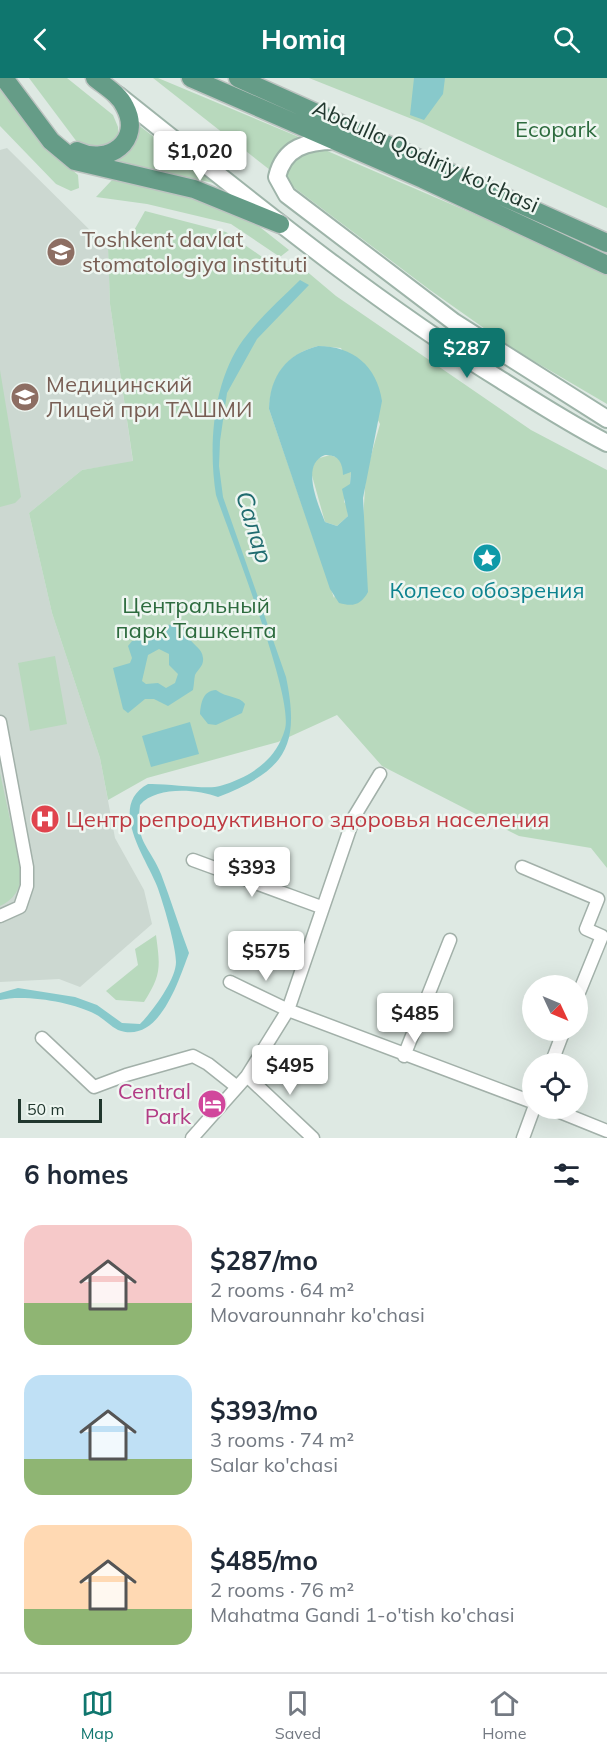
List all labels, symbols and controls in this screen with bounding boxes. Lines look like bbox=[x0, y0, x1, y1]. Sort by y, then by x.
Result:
text: Homiq bbox=[261, 22, 346, 56]
icon: back bbox=[24, 23, 57, 56]
icon: search bbox=[550, 23, 583, 56]
street label: Abdulla Qodiriy ko'chasi bbox=[308, 93, 544, 219]
park label: Ecopark bbox=[515, 115, 598, 143]
pin: $1,020 bbox=[151, 131, 249, 182]
text: $1,020 bbox=[168, 138, 232, 163]
place label: Toshkent davlat stomatologiya instituti bbox=[82, 225, 308, 278]
school or university icon: Toshkent davlat stomatologiya instituti bbox=[45, 236, 77, 268]
pin: $287 bbox=[431, 328, 503, 379]
text: $287 bbox=[443, 335, 491, 360]
place label: Медицинский Лицей при ТАШМИ bbox=[46, 370, 252, 423]
school or university icon: Медицинский Лицей при ТАШМИ bbox=[9, 381, 41, 413]
water label: Салар bbox=[230, 487, 280, 567]
place icon: Колесо обозрения bbox=[471, 542, 503, 574]
place label: Колесо обозрения bbox=[389, 576, 585, 604]
park label: Центральный парк Ташкента bbox=[115, 591, 277, 644]
hospital icon: Центр репродуктивного здоровья населения bbox=[29, 803, 61, 835]
place label: Центр репродуктивного здоровья населения bbox=[66, 805, 549, 833]
pin: $393 bbox=[216, 847, 288, 898]
text: $393 bbox=[228, 854, 276, 879]
pin: $575 bbox=[230, 931, 302, 982]
text: $575 bbox=[242, 938, 290, 963]
north arrow bbox=[522, 975, 588, 1041]
map controls bbox=[522, 975, 588, 1119]
pin: $485 bbox=[379, 993, 451, 1044]
text: $485 bbox=[391, 1000, 439, 1025]
pin: $495 bbox=[254, 1045, 326, 1096]
text: $495 bbox=[266, 1052, 314, 1077]
button: locate bbox=[522, 1053, 588, 1119]
place label: Central Park bbox=[118, 1077, 192, 1130]
hotel icon: Central Park bbox=[196, 1088, 228, 1120]
scale bar bbox=[18, 1096, 102, 1124]
text: 50 m bbox=[27, 1099, 64, 1119]
text: 6 homes bbox=[24, 1158, 128, 1191]
icon: filters bbox=[550, 1158, 583, 1191]
text: $287/mo bbox=[210, 1244, 318, 1277]
icon: home bbox=[72, 1249, 144, 1321]
text: 2 rooms · 64 m² bbox=[210, 1277, 354, 1302]
text: Movarounnahr ko'chasi bbox=[210, 1302, 425, 1327]
text: $393/mo bbox=[210, 1394, 318, 1427]
icon: home bbox=[72, 1399, 144, 1471]
text: 3 rooms · 74 m² bbox=[210, 1427, 354, 1452]
text: Salar ko'chasi bbox=[210, 1452, 338, 1477]
text: $485/mo bbox=[210, 1544, 318, 1577]
icon: home bbox=[72, 1549, 144, 1621]
text: 2 rooms · 76 m² bbox=[210, 1577, 354, 1602]
text: Mahatma Gandi 1-o'tish ko'chasi bbox=[210, 1602, 515, 1627]
tab: Map bbox=[81, 1687, 114, 1743]
tab: Saved bbox=[275, 1687, 321, 1743]
tab: Home bbox=[482, 1687, 526, 1743]

